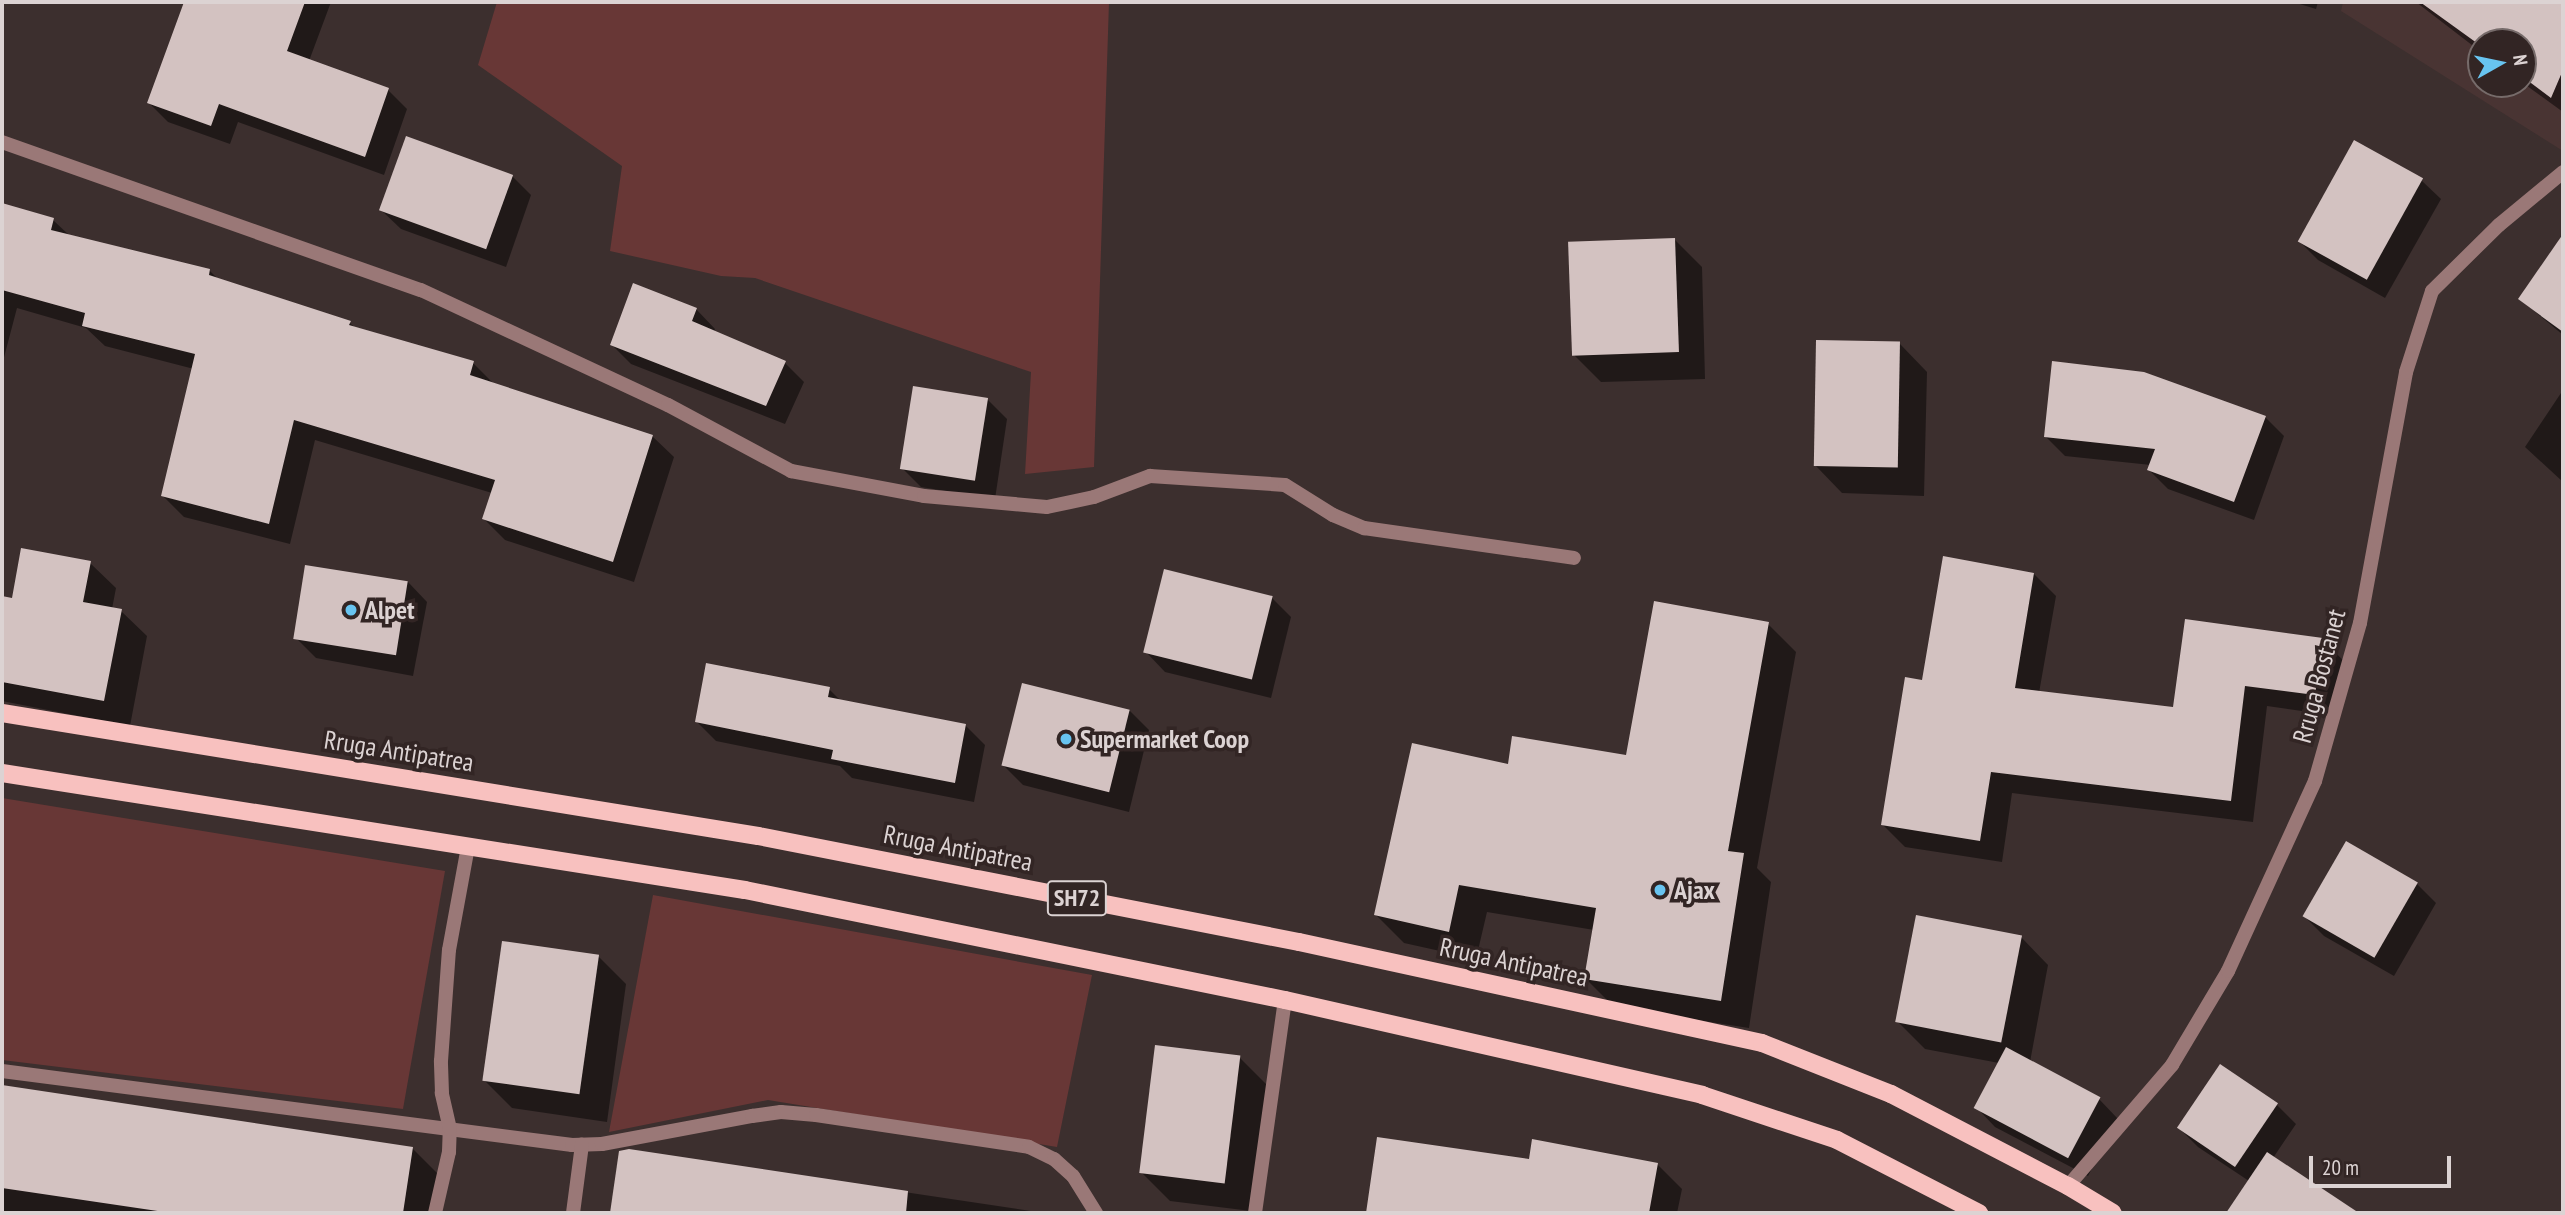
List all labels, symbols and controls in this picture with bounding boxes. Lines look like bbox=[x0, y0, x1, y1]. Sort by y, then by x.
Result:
north arrow bbox=[2467, 28, 2537, 98]
text: N bbox=[2508, 53, 2533, 67]
place label: Alpet bbox=[365, 594, 415, 626]
marker: Alpet bbox=[343, 602, 359, 618]
street label: Rruga Bostanet bbox=[2286, 606, 2352, 746]
place label: Supermarket Coop bbox=[1080, 723, 1249, 755]
street label: Rruga Antipatrea bbox=[322, 724, 476, 778]
marker: Supermarket Coop bbox=[1058, 731, 1074, 747]
street label: Rruga Antipatrea bbox=[881, 818, 1035, 878]
place label: Ajax bbox=[1674, 874, 1715, 906]
road number: SH72 bbox=[1046, 877, 1108, 918]
marker: Ajax bbox=[1652, 882, 1668, 898]
street label: Rruga Antipatrea bbox=[1437, 931, 1591, 993]
scale bar bbox=[2313, 1142, 2455, 1186]
text: 20 m bbox=[2322, 1154, 2359, 1181]

